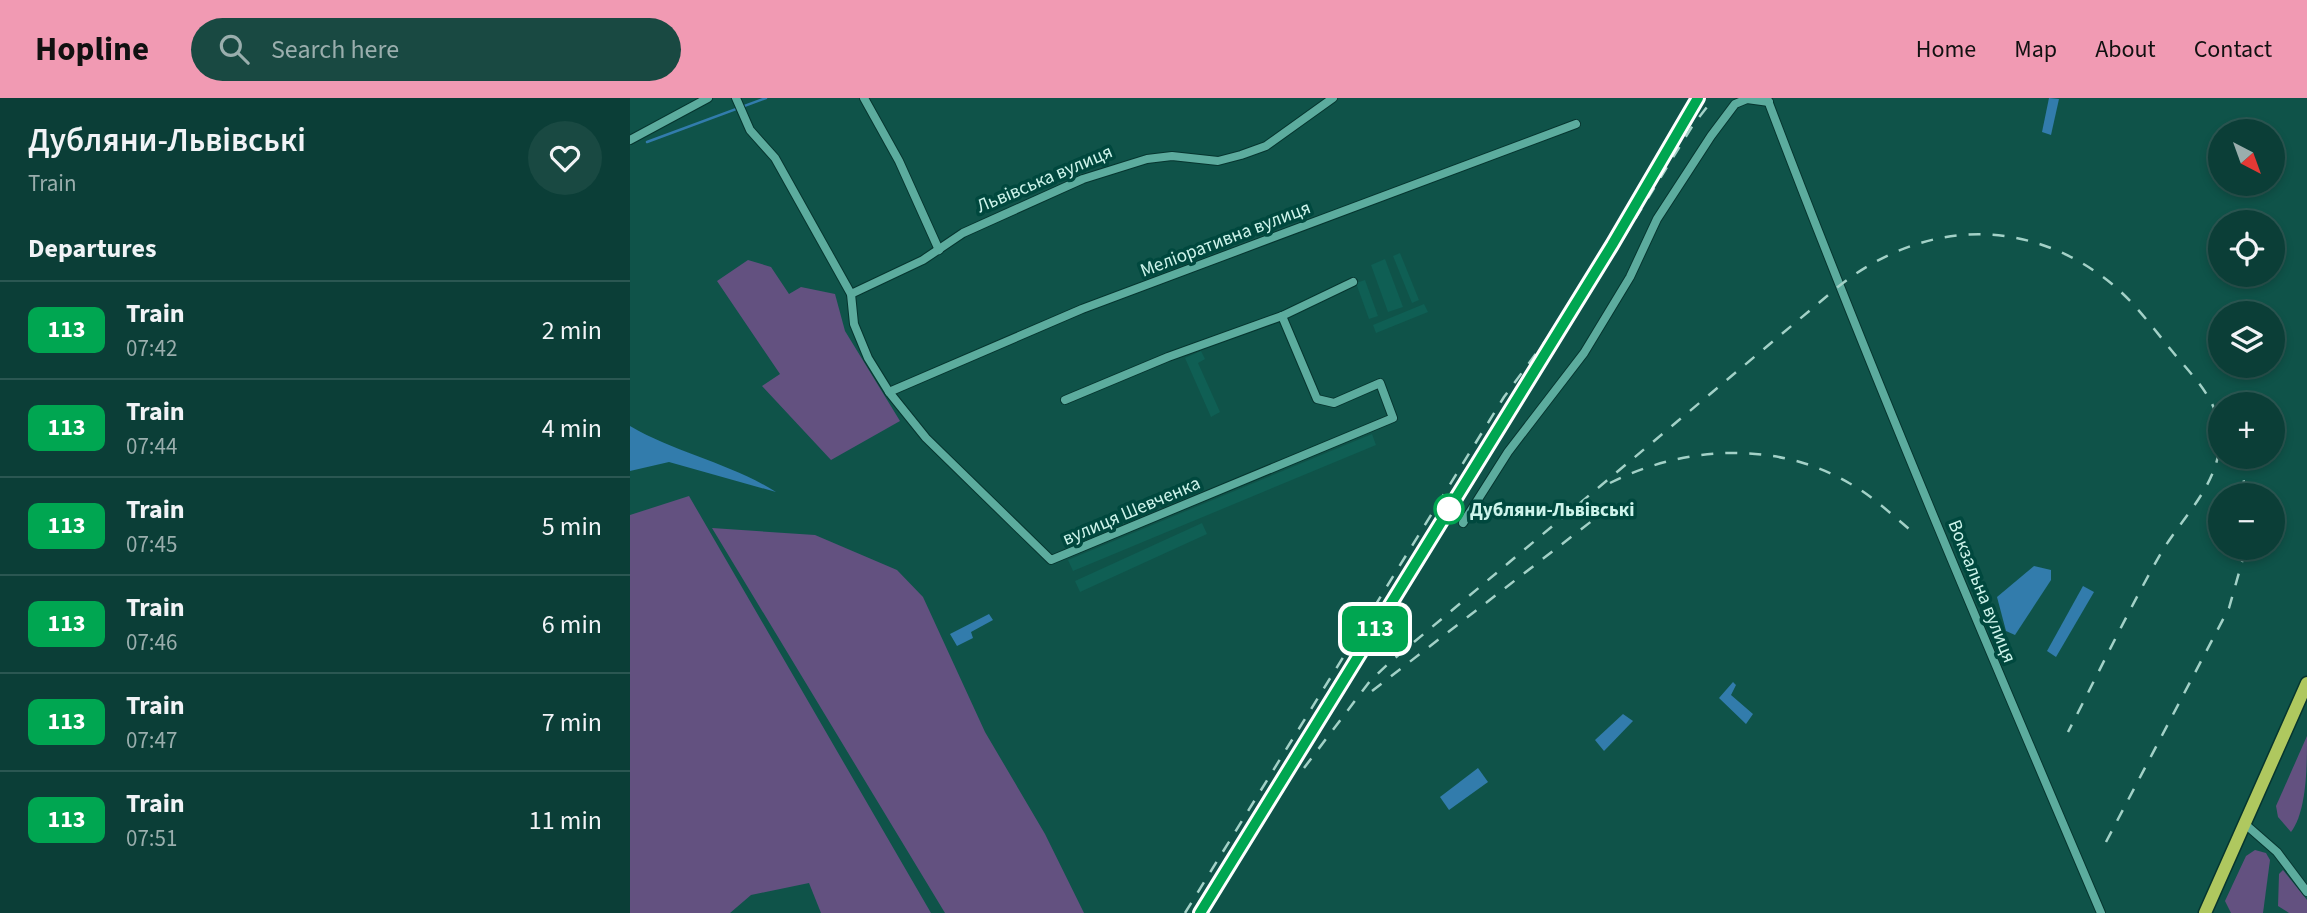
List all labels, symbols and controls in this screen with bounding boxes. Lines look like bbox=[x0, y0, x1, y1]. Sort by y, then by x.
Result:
search box bbox=[191, 18, 681, 81]
text: Hopline bbox=[35, 26, 149, 73]
icon: search bbox=[215, 30, 253, 68]
text: Search here bbox=[271, 31, 399, 68]
text: Home bbox=[1916, 32, 1976, 67]
text: Map bbox=[2014, 32, 2057, 67]
text: About bbox=[2095, 32, 2156, 67]
text: Contact bbox=[2194, 32, 2272, 67]
text: Дубляни-Львівські bbox=[28, 117, 306, 164]
north arrow bbox=[2208, 119, 2286, 196]
map controls bbox=[2208, 119, 2285, 560]
button: heart bbox=[528, 121, 602, 195]
street label: Львівська вулиця bbox=[972, 139, 1117, 220]
text: Train bbox=[28, 167, 77, 200]
street label: Меліоративна вулиця bbox=[1136, 194, 1315, 284]
button: locate bbox=[2208, 210, 2285, 287]
text: Departures bbox=[28, 230, 156, 267]
text: Train bbox=[126, 295, 185, 332]
button: layers bbox=[2208, 301, 2285, 378]
text: 113 bbox=[47, 312, 86, 347]
text: 2 min bbox=[542, 312, 602, 349]
text: 07:42 bbox=[126, 332, 177, 365]
button: + bbox=[2208, 392, 2285, 469]
text: Train bbox=[126, 393, 185, 430]
text: 113 bbox=[47, 410, 86, 445]
text: 4 min bbox=[542, 410, 602, 447]
text: 07:44 bbox=[126, 430, 177, 463]
street label: вулиця Шевченка bbox=[1058, 470, 1205, 553]
button: − bbox=[2208, 483, 2285, 560]
text: Train bbox=[126, 491, 185, 528]
marker: Дубляни-Львівські bbox=[1434, 494, 1464, 524]
place label: Дубляни-Львівські bbox=[1470, 497, 1634, 524]
text: 113 bbox=[47, 508, 86, 543]
text: 5 min bbox=[542, 508, 602, 545]
street label: Вокзальна вулиця bbox=[1941, 516, 2023, 667]
text: 07:45 bbox=[126, 528, 177, 561]
text: Train bbox=[126, 589, 185, 626]
text: 113 bbox=[47, 606, 86, 641]
text: 6 min bbox=[542, 606, 602, 643]
line badge: 113 bbox=[1335, 606, 1415, 652]
text: 113 bbox=[1356, 611, 1394, 646]
text: 07:46 bbox=[126, 626, 177, 659]
text: Train bbox=[126, 687, 185, 724]
text: 113 bbox=[47, 704, 86, 739]
text: 7 min bbox=[542, 704, 602, 741]
text: 07:47 bbox=[126, 724, 177, 757]
text: Train bbox=[126, 785, 185, 822]
text: 113 bbox=[47, 802, 86, 837]
text: 11 min bbox=[529, 802, 602, 839]
text: 07:51 bbox=[126, 822, 177, 855]

